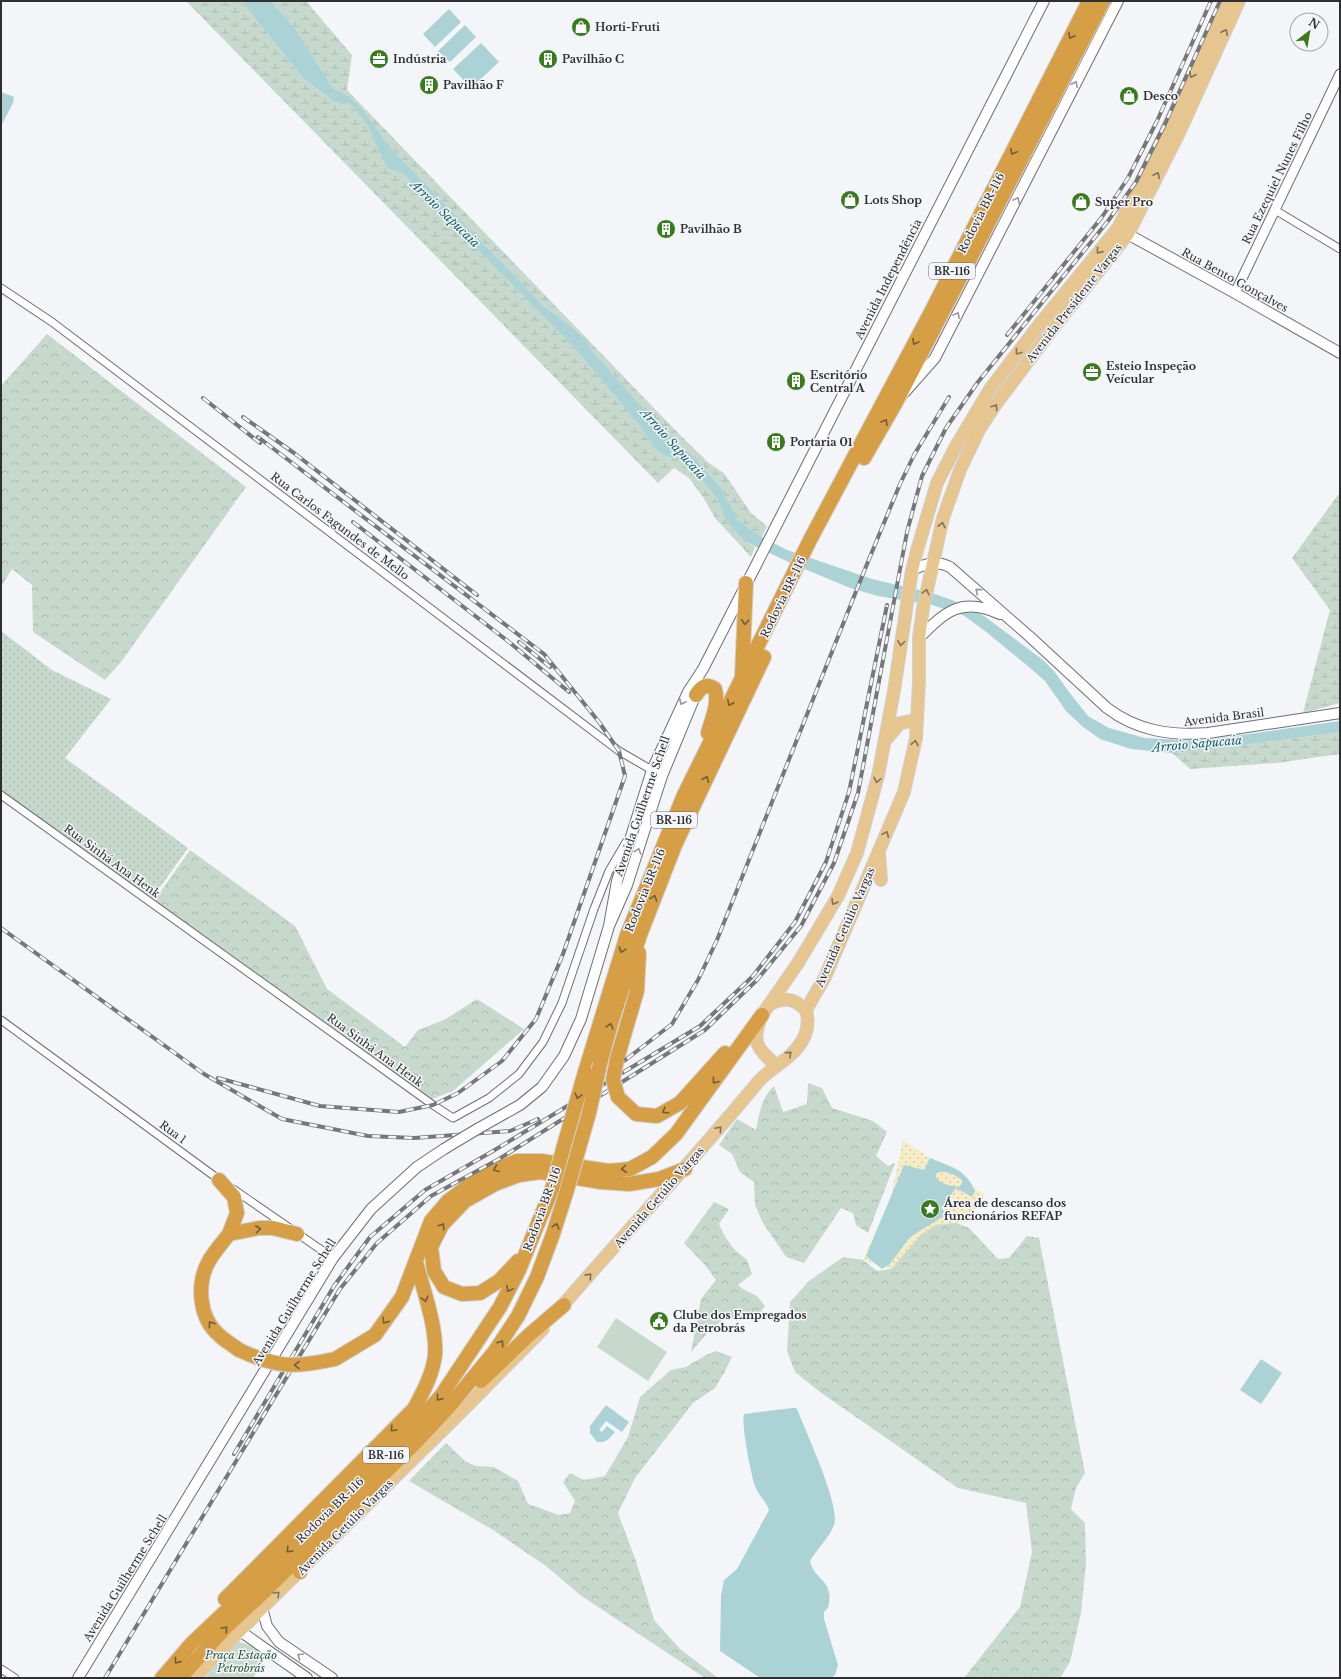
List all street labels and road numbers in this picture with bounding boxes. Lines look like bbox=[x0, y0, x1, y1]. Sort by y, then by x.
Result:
street label: Rua Ezequiel Nunes Filho bbox=[1239, 110, 1315, 246]
street label: Rodovia BR-116 bbox=[955, 170, 1007, 256]
street label: Avenida Independência bbox=[851, 216, 925, 342]
street label: Avenida Presidente Vargas bbox=[1023, 241, 1125, 366]
street label: Rua Bento Gonçalves bbox=[1179, 245, 1291, 315]
road number: BR-116 bbox=[929, 263, 975, 279]
street label: Rua Carlos Fagundes de Mello bbox=[268, 469, 412, 583]
street label: Rodovia BR-116 bbox=[757, 554, 809, 640]
street label: Avenida Brasil bbox=[1182, 705, 1265, 729]
street label: Avenida Guilherme Schell bbox=[611, 734, 673, 879]
road number: BR-116 bbox=[651, 812, 697, 828]
street label: Rua Sinhá Ana Henk bbox=[61, 821, 163, 901]
street label: Rodovia BR-116 bbox=[622, 846, 668, 934]
street label: Avenida Getúlio Vargas bbox=[812, 865, 878, 990]
street label: Rua Sinhá Ana Henk bbox=[324, 1010, 426, 1090]
street label: Rua 1 bbox=[157, 1117, 189, 1147]
street label: Avenida Getúlio Vargas bbox=[610, 1143, 707, 1251]
street label: Rodovia BR-116 bbox=[520, 1165, 564, 1253]
street label: Avenida Guilherme Schell bbox=[249, 1236, 339, 1369]
road number: BR-116 bbox=[363, 1447, 409, 1463]
street label: Rodovia BR-116 bbox=[293, 1474, 367, 1546]
street label: Avenida Getúlio Vargas bbox=[293, 1476, 396, 1579]
street label: Avenida Guilherme Schell bbox=[80, 1512, 170, 1645]

